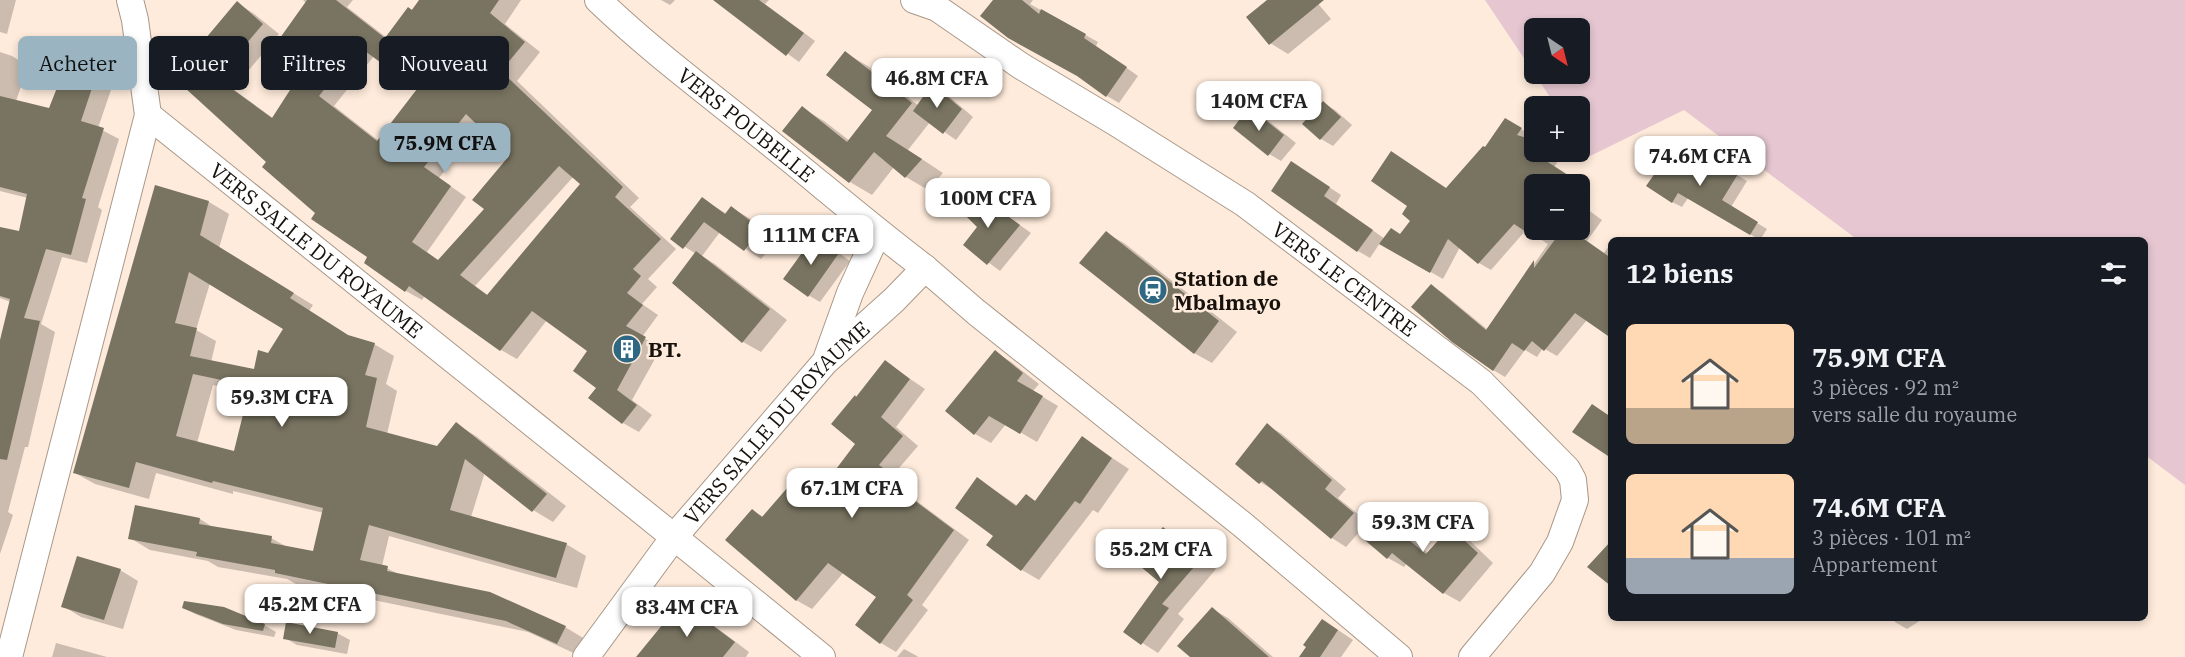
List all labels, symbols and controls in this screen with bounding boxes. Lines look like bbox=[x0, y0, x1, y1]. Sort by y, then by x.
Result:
north arrow bbox=[1524, 18, 1590, 84]
map controls bbox=[1524, 18, 1590, 240]
chip: Acheter bbox=[18, 36, 137, 90]
chip: Louer bbox=[149, 36, 249, 90]
chip: Filtres bbox=[261, 36, 367, 90]
chip: Nouveau bbox=[379, 36, 509, 90]
pin: 46.8M CFA bbox=[868, 58, 1006, 109]
street label: VERS POUBELLE bbox=[672, 61, 821, 188]
text: 46.8M CFA bbox=[886, 64, 988, 91]
pin: 140M CFA bbox=[1197, 81, 1321, 132]
text: 140M CFA bbox=[1210, 87, 1308, 114]
button: + bbox=[1524, 96, 1590, 162]
pin: 75.9M CFA bbox=[376, 123, 514, 174]
text: 75.9M CFA bbox=[394, 129, 496, 156]
pin: 74.6M CFA bbox=[1631, 136, 1769, 187]
text: 74.6M CFA bbox=[1649, 142, 1751, 169]
street label: VERS SALLE DU ROYAUME bbox=[204, 156, 429, 344]
button: − bbox=[1524, 174, 1590, 240]
pin: 100M CFA bbox=[926, 178, 1050, 229]
text: 100M CFA bbox=[939, 184, 1037, 211]
pin: 111M CFA bbox=[749, 215, 873, 266]
street label: VERS LE CENTRE bbox=[1266, 215, 1422, 343]
text: 111M CFA bbox=[762, 221, 860, 248]
text: 12 biens bbox=[1626, 256, 1733, 290]
icon: filters bbox=[2097, 257, 2130, 290]
place label: Station de Mbalmayo bbox=[1174, 264, 1281, 316]
station icon: Station de Mbalmayo bbox=[1137, 274, 1169, 306]
street label: VERS SALLE DU ROYAUME bbox=[677, 315, 875, 530]
building icon: BT. bbox=[611, 333, 643, 365]
place label: BT. bbox=[648, 335, 682, 363]
text: 75.9M CFA bbox=[1812, 340, 1946, 374]
icon: home bbox=[1674, 348, 1746, 420]
text: 3 pièces · 92 m² bbox=[1812, 374, 1959, 401]
pin: 59.3M CFA bbox=[213, 377, 351, 428]
text: 59.3M CFA bbox=[231, 383, 333, 410]
text: vers salle du royaume bbox=[1812, 401, 2017, 428]
pin: 67.1M CFA bbox=[783, 468, 921, 519]
text: 67.1M CFA bbox=[801, 474, 903, 501]
text: 74.6M CFA bbox=[1812, 490, 1946, 524]
icon: home bbox=[1674, 498, 1746, 570]
pin: 59.3M CFA bbox=[1354, 502, 1492, 553]
text: 59.3M CFA bbox=[1372, 508, 1474, 535]
text: 3 pièces · 101 m² bbox=[1812, 524, 1971, 551]
pin: 55.2M CFA bbox=[1092, 529, 1230, 580]
text: 55.2M CFA bbox=[1110, 535, 1212, 562]
text: Appartement bbox=[1812, 551, 1938, 578]
pin: 45.2M CFA bbox=[241, 584, 379, 635]
pin: 83.4M CFA bbox=[618, 587, 756, 638]
text: 45.2M CFA bbox=[259, 590, 361, 617]
text: 83.4M CFA bbox=[636, 593, 738, 620]

